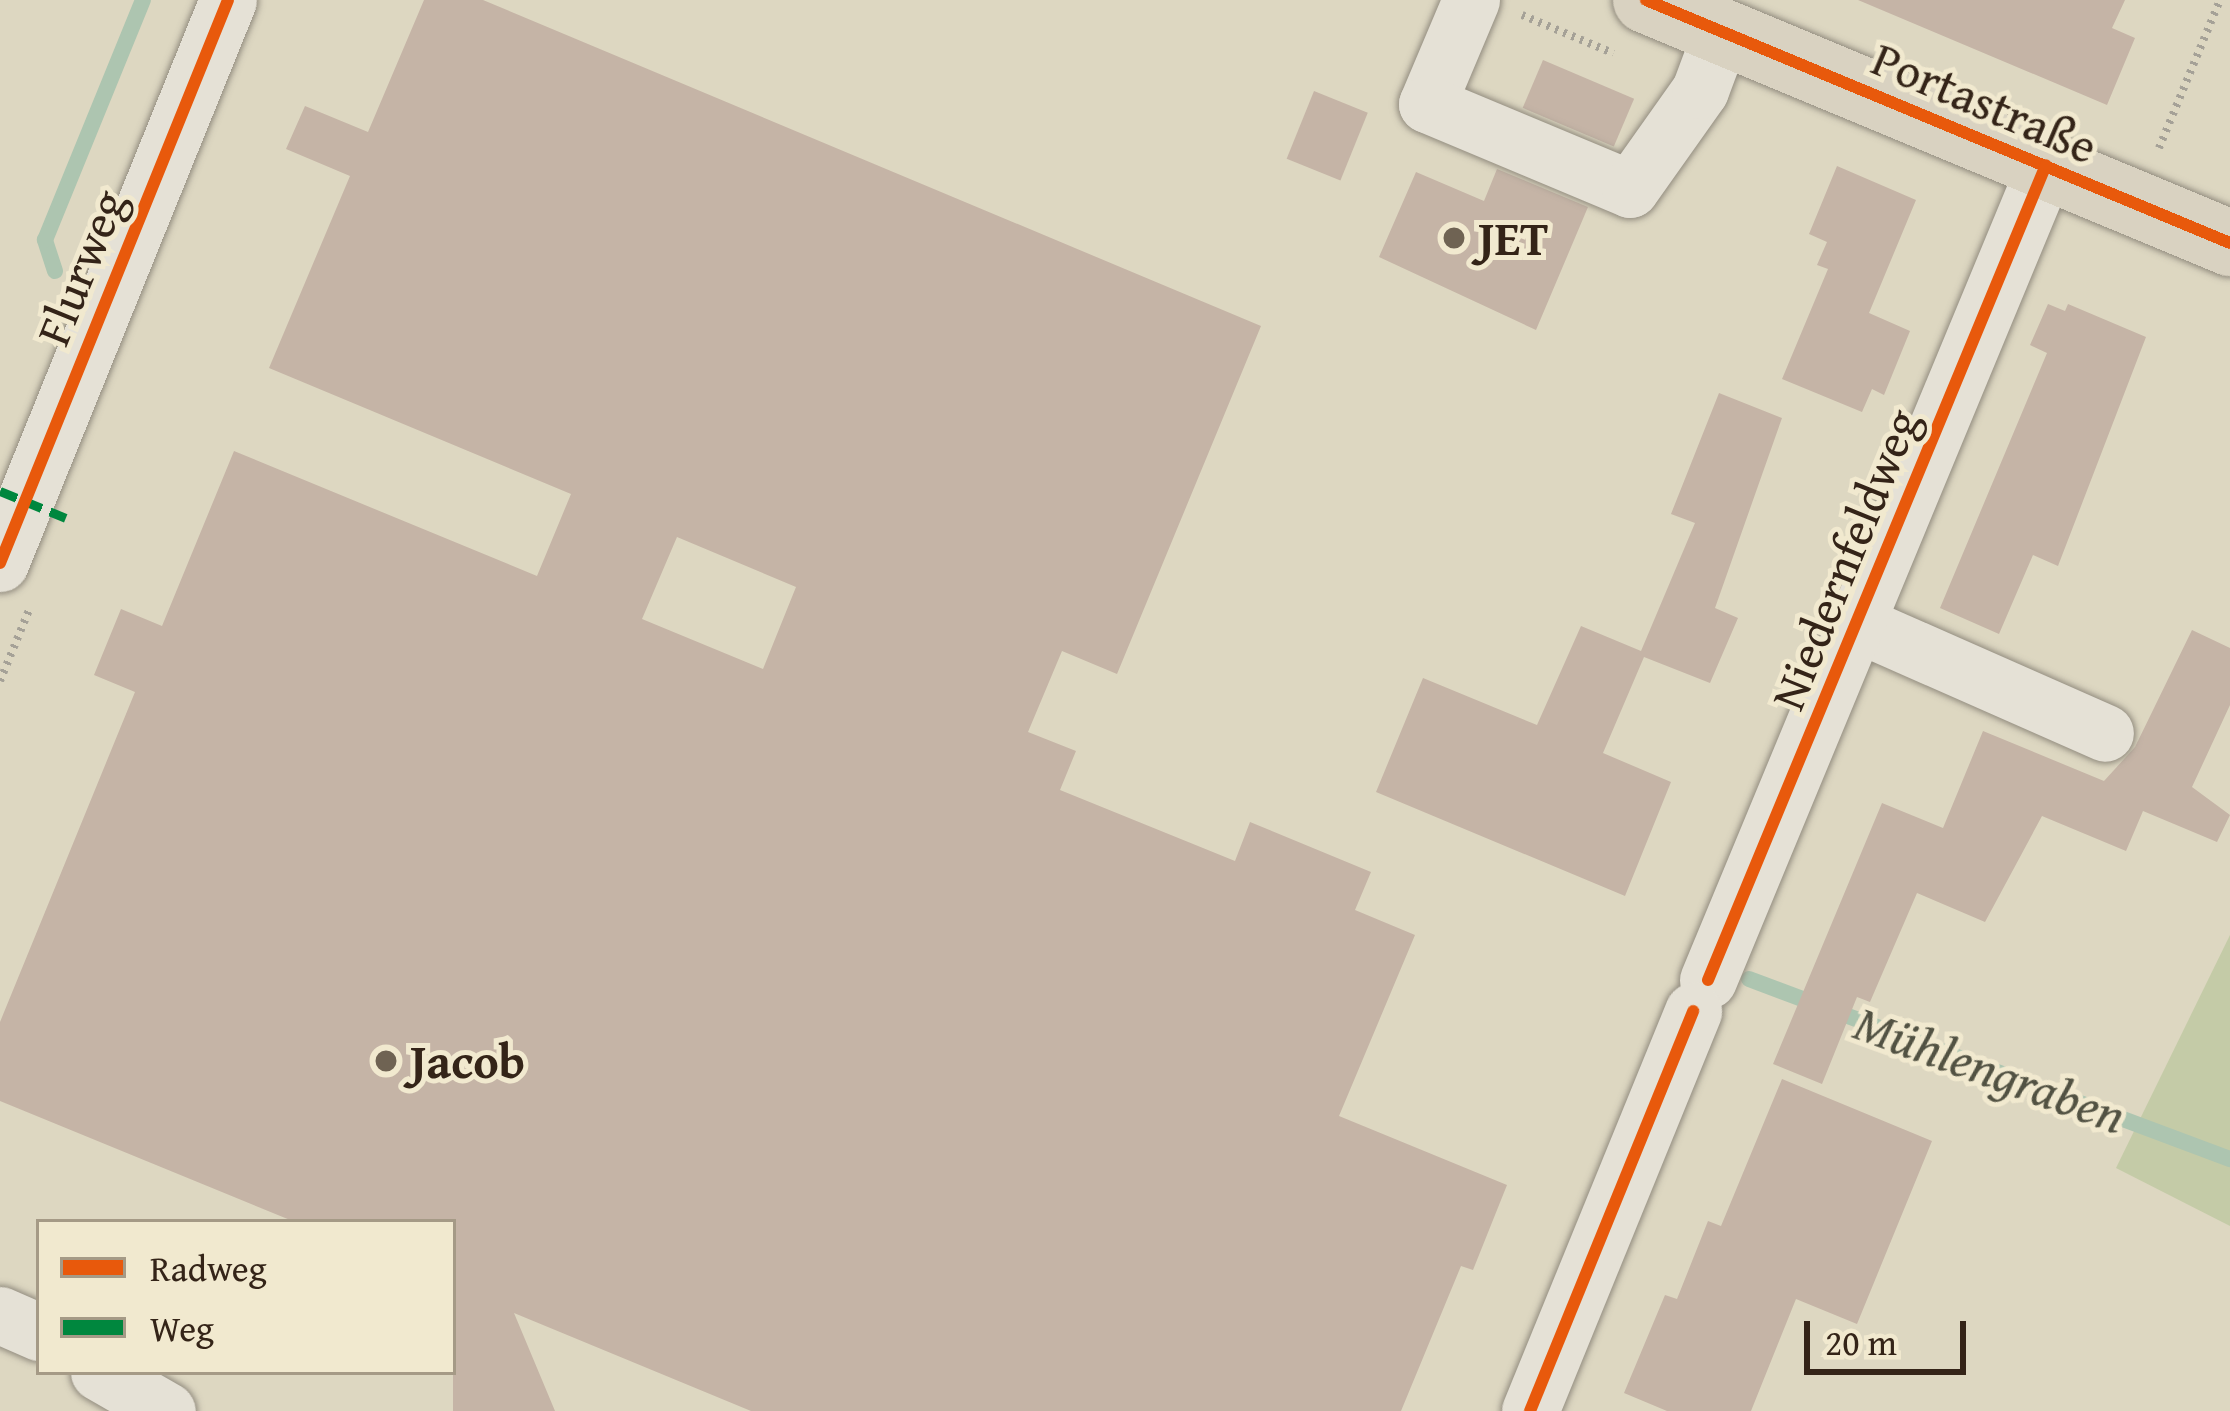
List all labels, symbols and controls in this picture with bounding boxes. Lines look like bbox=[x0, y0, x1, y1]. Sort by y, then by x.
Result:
street label: Portastraße bbox=[1864, 29, 2106, 175]
street label: Flurweg bbox=[23, 181, 137, 353]
place label: JET bbox=[1478, 209, 1549, 267]
marker: JET bbox=[1441, 225, 1467, 251]
street label: Niedernfeldweg bbox=[1758, 400, 1930, 718]
water label: Mühlengraben bbox=[1846, 992, 2134, 1146]
place label: Jacob bbox=[410, 1032, 525, 1090]
marker: Jacob bbox=[373, 1048, 399, 1074]
legend bbox=[36, 1219, 456, 1375]
text: Radweg bbox=[150, 1241, 267, 1294]
scale bar bbox=[1810, 1297, 1972, 1371]
text: Weg bbox=[150, 1301, 214, 1354]
text: 20 m bbox=[1825, 1315, 1897, 1368]

